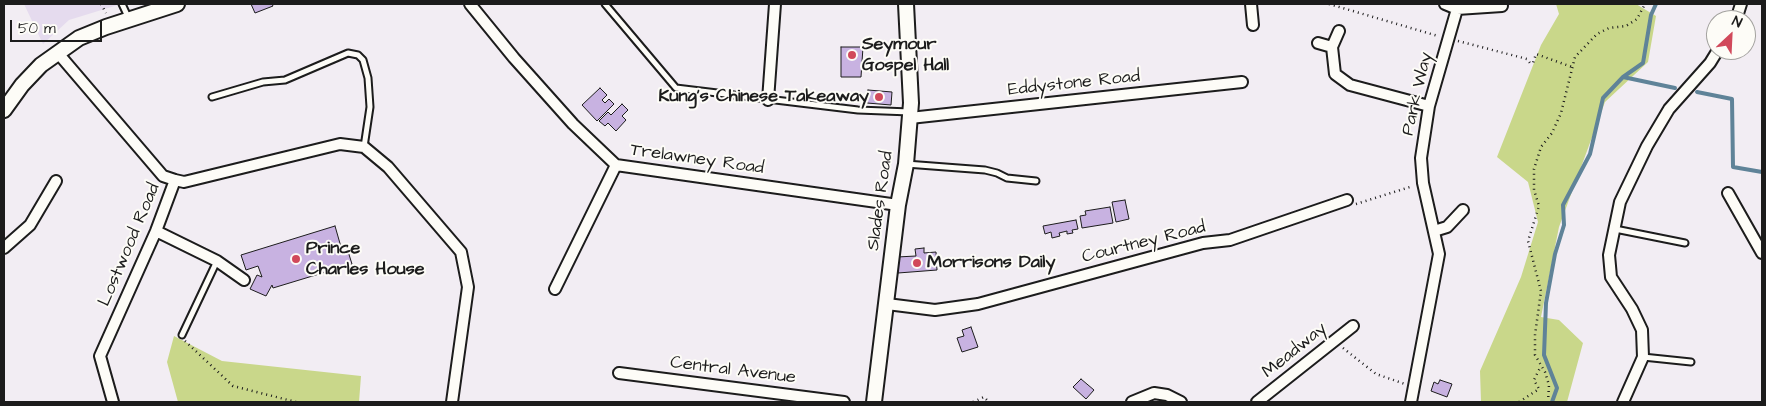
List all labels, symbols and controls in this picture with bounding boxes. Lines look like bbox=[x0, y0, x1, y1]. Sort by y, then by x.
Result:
scale bar bbox=[12, 10, 105, 42]
north arrow bbox=[1706, 10, 1756, 60]
text: N bbox=[1729, 11, 1745, 33]
text: 50 m bbox=[18, 18, 56, 39]
place label: Seymour Gospel Hall bbox=[862, 34, 949, 76]
marker: Seymour Gospel Hall bbox=[846, 49, 858, 61]
street label: Park Way bbox=[1398, 50, 1438, 138]
street label: Eddystone Road bbox=[1007, 66, 1141, 102]
place label: Kung's Chinese Takeaway bbox=[659, 86, 869, 108]
marker: Kung's Chinese Takeaway bbox=[873, 91, 885, 103]
street label: Trelawney Road bbox=[629, 140, 765, 180]
street label: Slades Road bbox=[863, 150, 899, 252]
street label: Lostwood Road bbox=[94, 180, 166, 310]
street label: Courtney Road bbox=[1080, 217, 1208, 269]
place label: Prince Charles House bbox=[306, 238, 424, 280]
place label: Morrisons Daily bbox=[927, 252, 1055, 274]
marker: Prince Charles House bbox=[290, 253, 302, 265]
marker: Morrisons Daily bbox=[911, 257, 923, 269]
street label: Meadway bbox=[1258, 319, 1332, 383]
street label: Central Avenue bbox=[669, 353, 797, 389]

